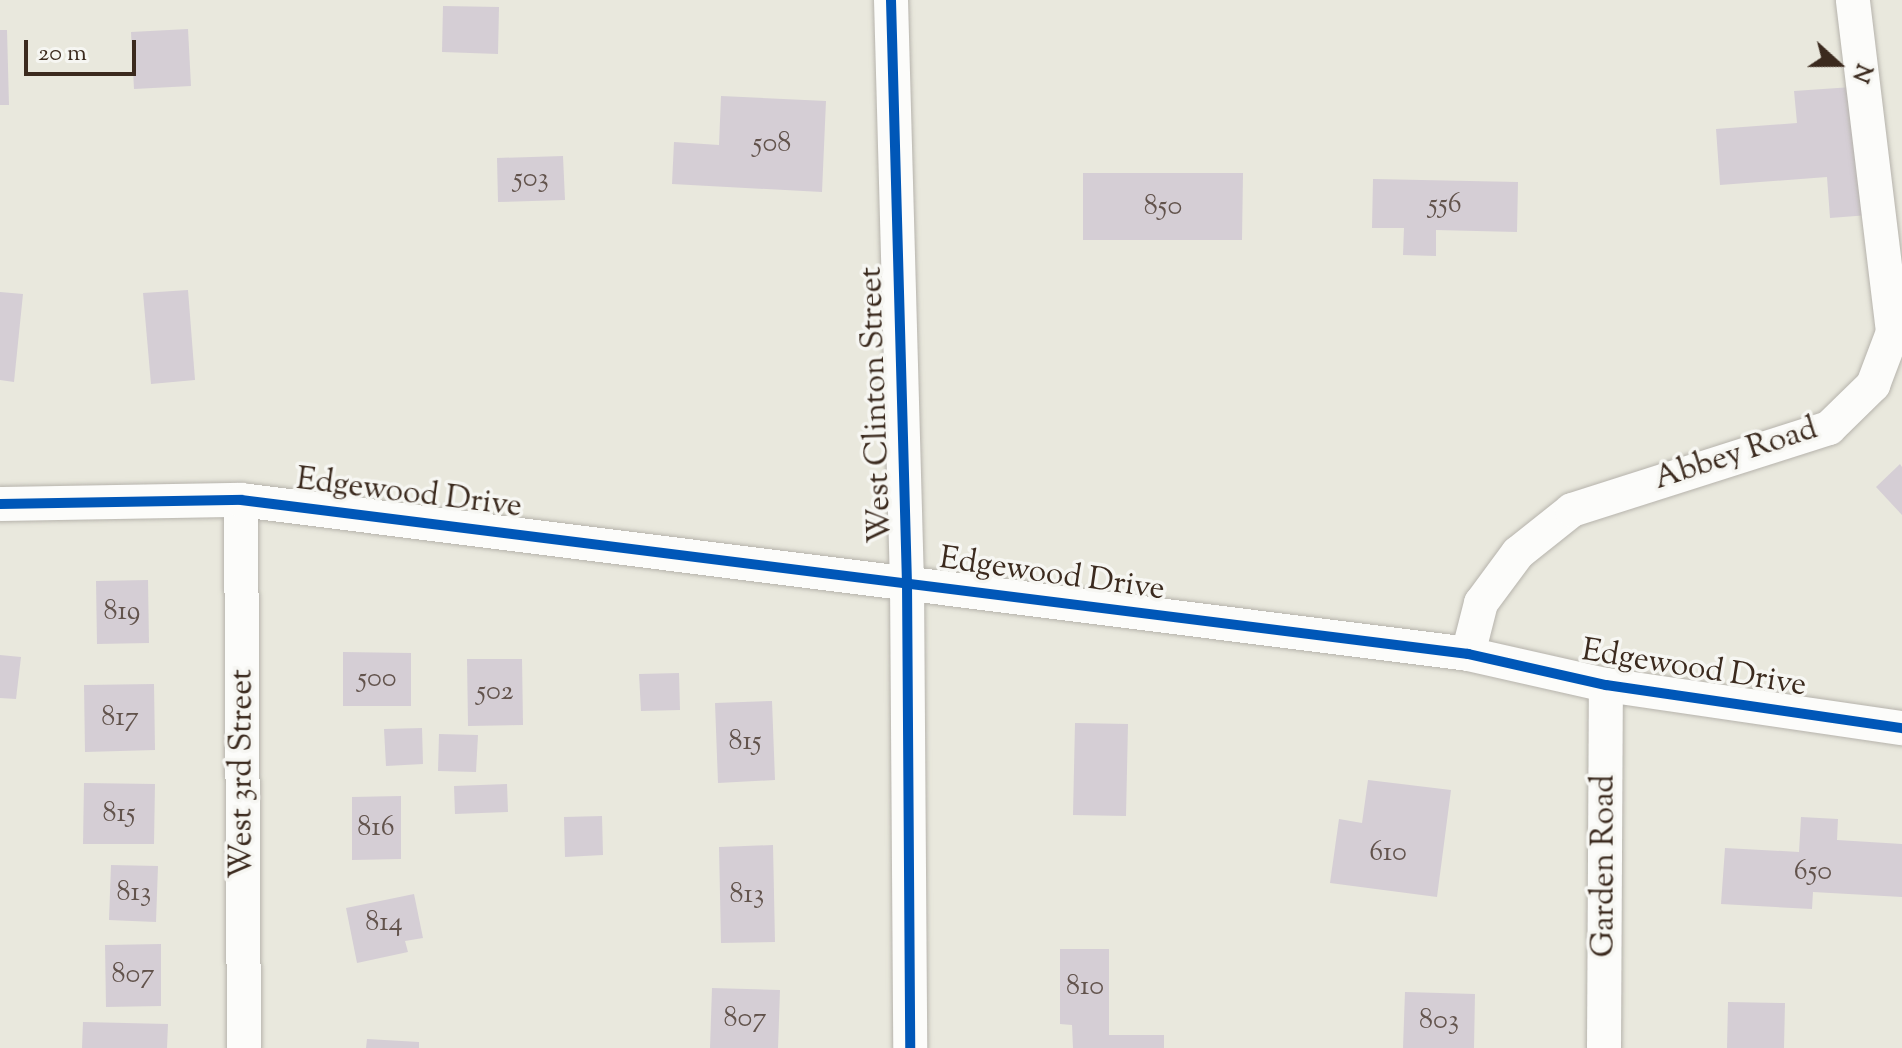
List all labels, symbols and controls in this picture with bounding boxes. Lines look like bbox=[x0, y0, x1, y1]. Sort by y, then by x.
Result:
scale bar bbox=[28, 24, 140, 74]
north arrow bbox=[1798, 24, 1878, 104]
text: 20 m bbox=[38, 37, 87, 71]
text: N bbox=[1842, 59, 1878, 87]
house number: 508 bbox=[753, 127, 791, 161]
house number: 503 bbox=[513, 162, 549, 196]
house number: 556 bbox=[1428, 188, 1462, 222]
house number: 850 bbox=[1144, 190, 1182, 224]
street label: West Clinton Street bbox=[853, 266, 901, 544]
street label: Abbey Road bbox=[1649, 411, 1823, 499]
street label: Edgewood Drive bbox=[294, 461, 524, 527]
street label: Edgewood Drive bbox=[937, 540, 1167, 610]
house number: 819 bbox=[104, 595, 140, 629]
street label: Edgewood Drive bbox=[1579, 632, 1809, 706]
house number: 500 bbox=[357, 662, 397, 696]
street label: West 3rd Street bbox=[224, 669, 262, 879]
house number: 502 bbox=[476, 675, 514, 709]
house number: 817 bbox=[101, 701, 139, 735]
house number: 815 bbox=[728, 725, 762, 759]
street label: Garden Road bbox=[1586, 775, 1624, 957]
house number: 815 bbox=[102, 797, 136, 831]
house number: 816 bbox=[357, 811, 395, 845]
house number: 610 bbox=[1369, 836, 1407, 870]
house number: 650 bbox=[1794, 855, 1832, 889]
house number: 813 bbox=[117, 876, 151, 910]
house number: 813 bbox=[730, 878, 764, 912]
house number: 814 bbox=[365, 906, 403, 940]
house number: 807 bbox=[112, 958, 154, 992]
house number: 810 bbox=[1066, 970, 1104, 1004]
house number: 807 bbox=[724, 1002, 766, 1036]
house number: 803 bbox=[1419, 1004, 1459, 1038]

